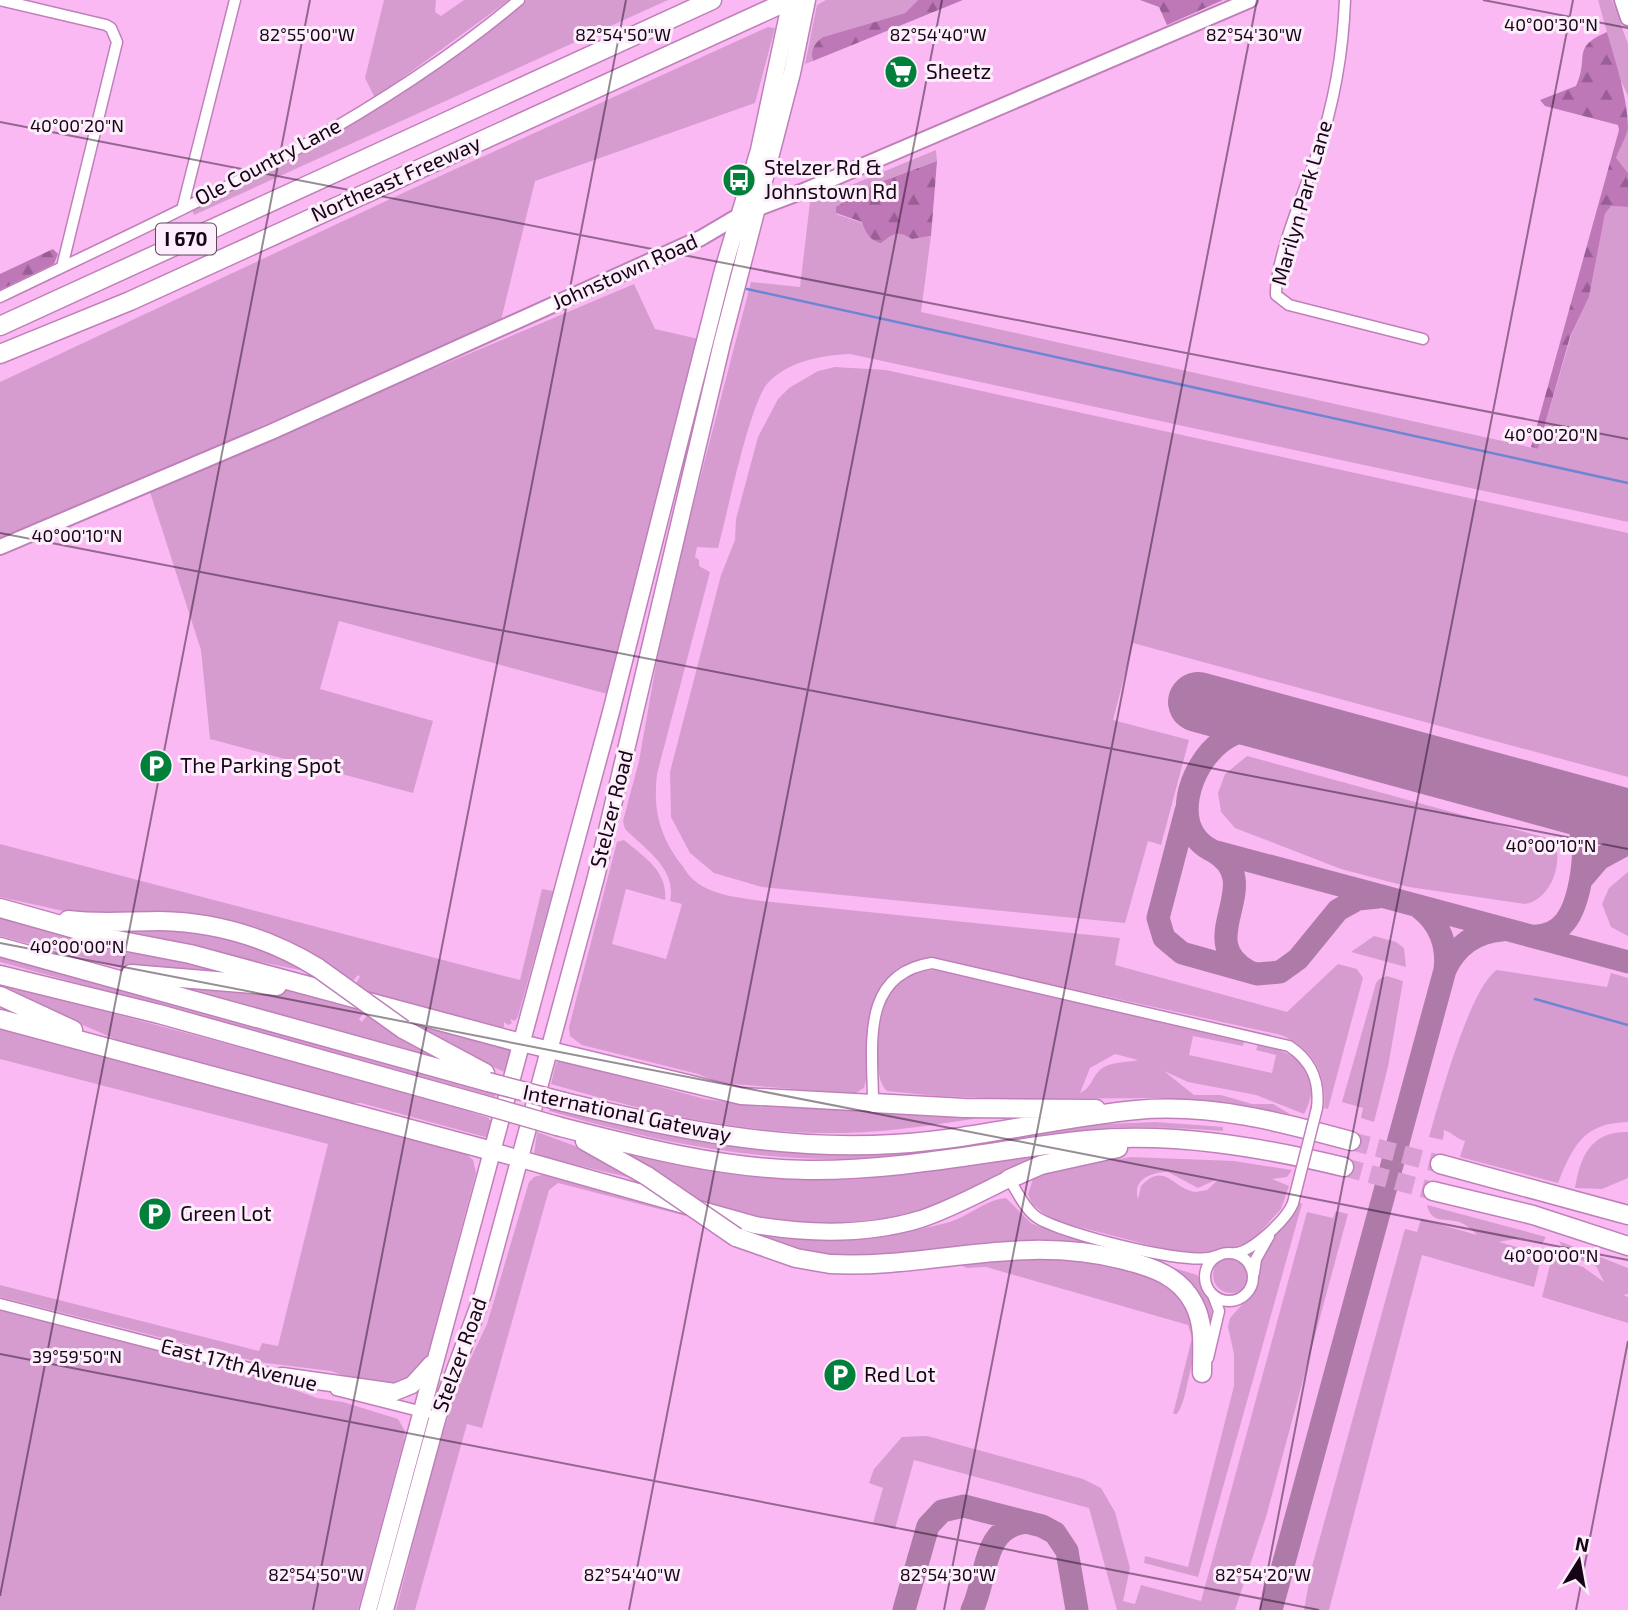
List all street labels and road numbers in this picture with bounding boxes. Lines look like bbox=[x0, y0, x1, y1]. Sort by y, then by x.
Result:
street label: Ole Country Lane bbox=[190, 112, 345, 210]
street label: Marilyn Park Lane bbox=[1265, 117, 1336, 288]
street label: Northeast Freeway bbox=[307, 129, 484, 226]
road number: I 670 bbox=[156, 224, 216, 255]
street label: Johnstown Road bbox=[548, 227, 701, 314]
street label: Stelzer Road bbox=[584, 747, 637, 870]
street label: International Gateway bbox=[521, 1078, 734, 1147]
street label: Stelzer Road bbox=[426, 1294, 491, 1415]
street label: East 17th Avenue bbox=[158, 1332, 320, 1395]

